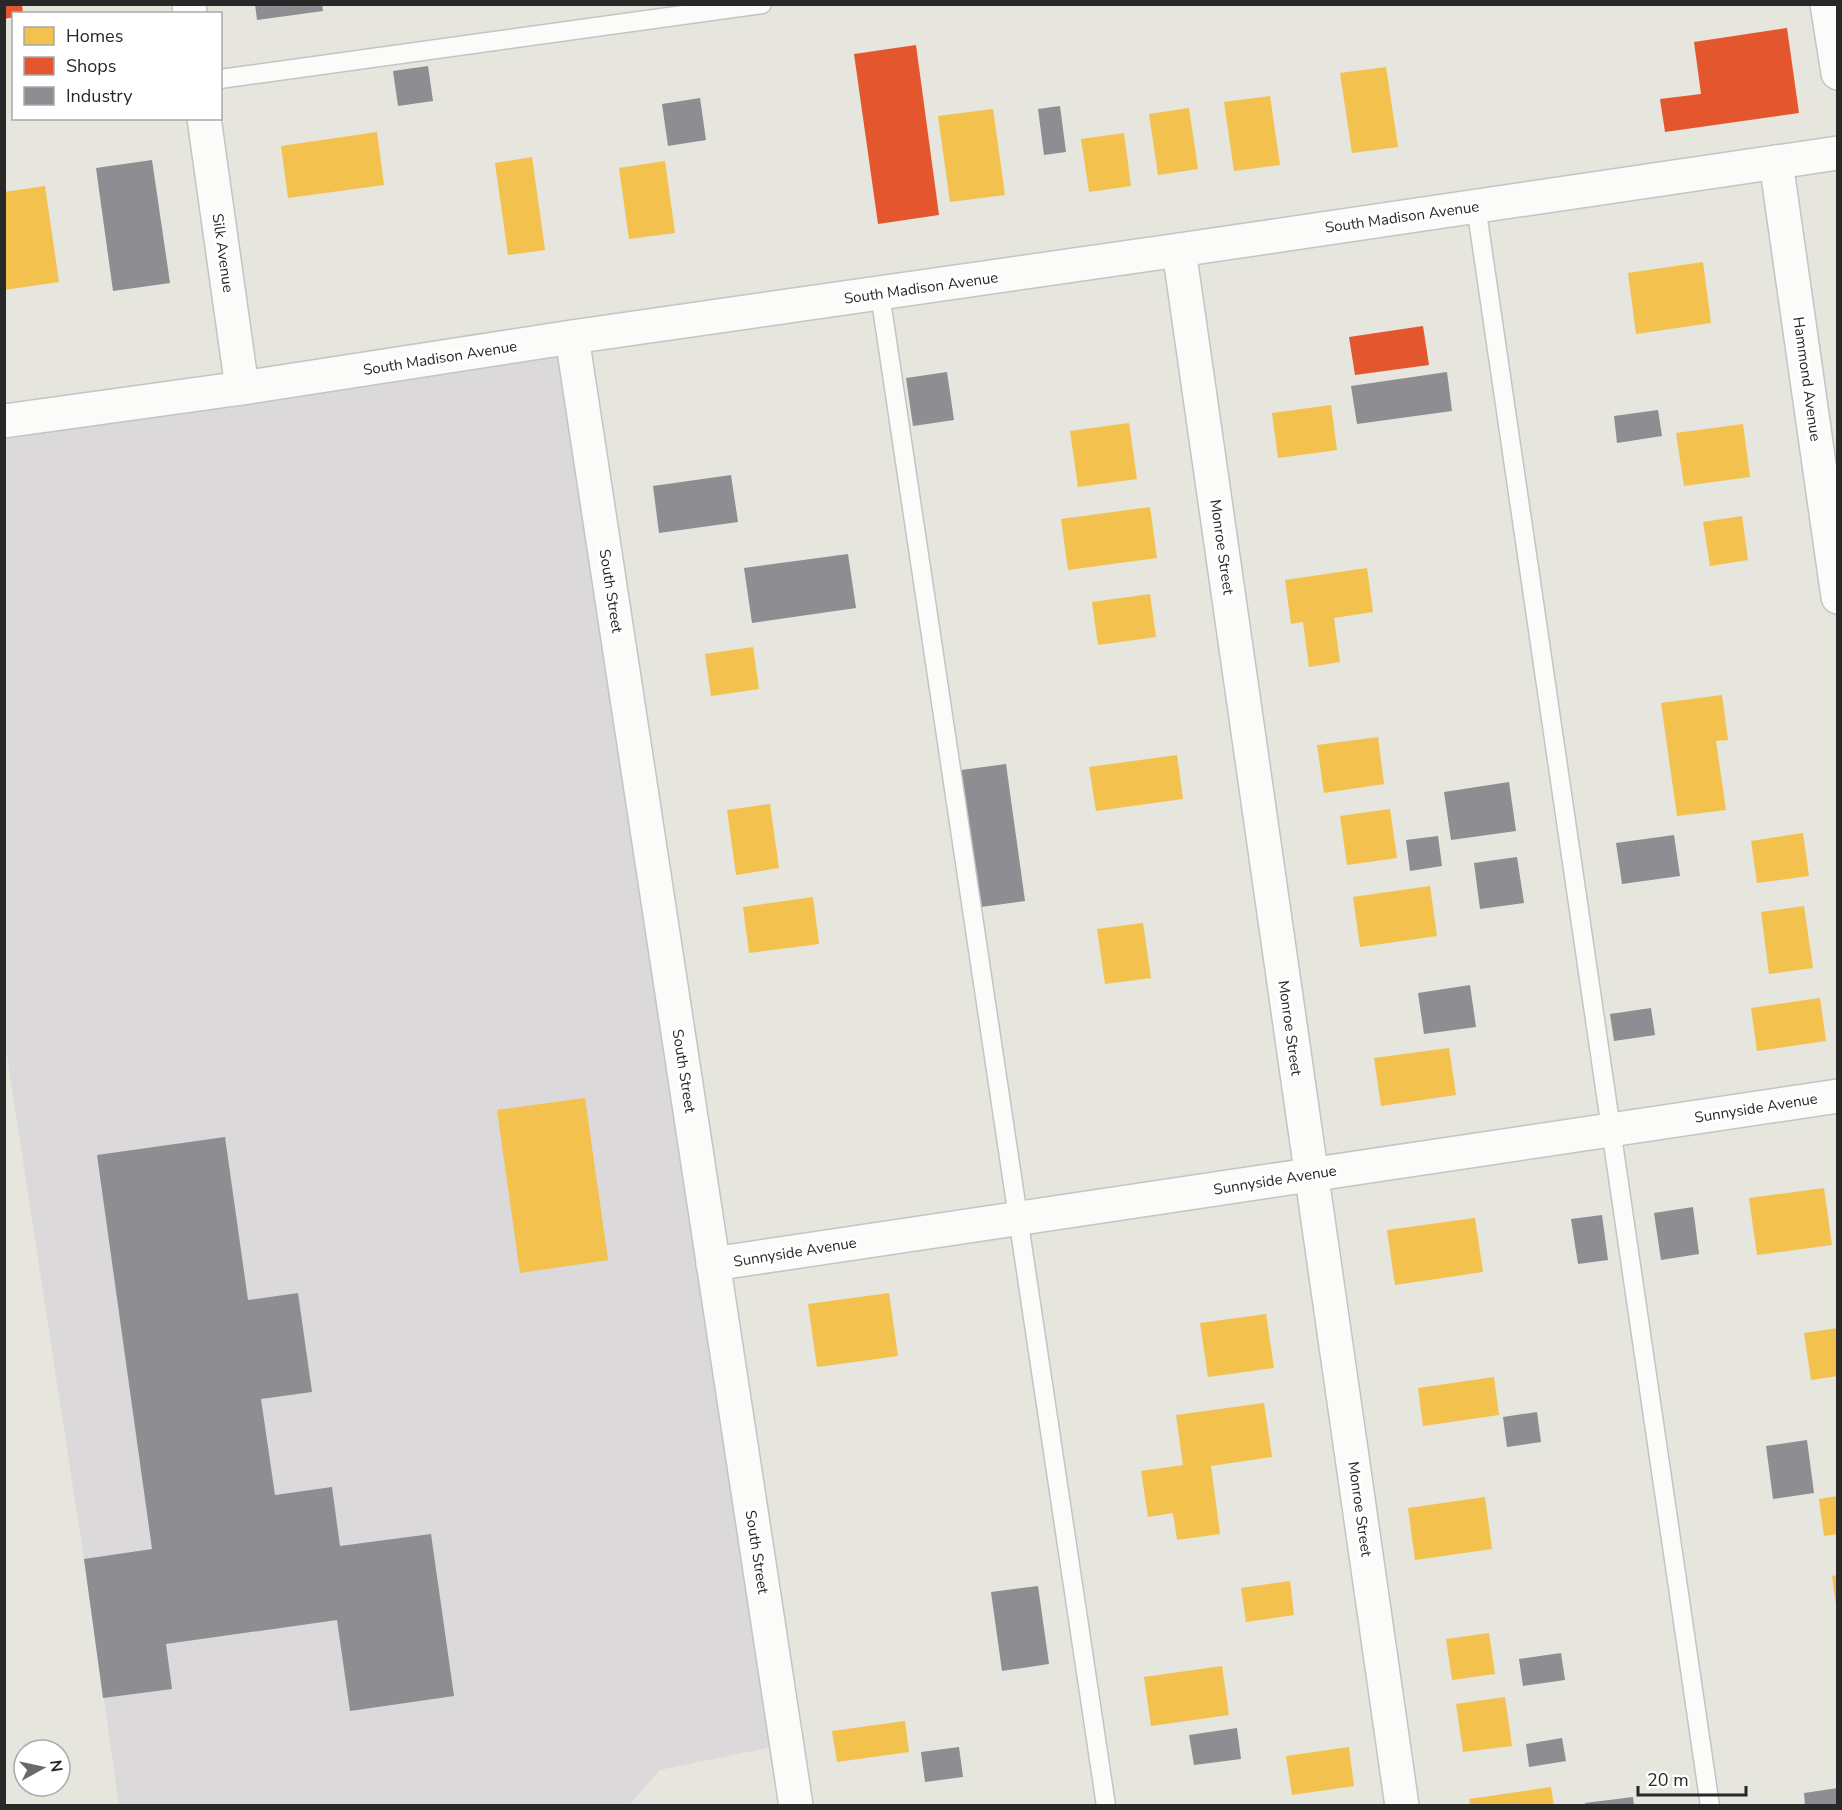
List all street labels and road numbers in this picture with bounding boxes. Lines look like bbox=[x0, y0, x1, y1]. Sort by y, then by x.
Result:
street label: South Madison Avenue bbox=[1324, 196, 1480, 238]
street label: Silk Avenue bbox=[208, 212, 238, 294]
street label: South Madison Avenue bbox=[843, 267, 999, 309]
street label: Hammond Avenue bbox=[1788, 315, 1826, 443]
street label: South Madison Avenue bbox=[362, 336, 518, 380]
street label: Monroe Street bbox=[1205, 498, 1239, 597]
street label: South Street bbox=[595, 548, 628, 635]
street label: Monroe Street bbox=[1273, 979, 1307, 1078]
street label: South Street bbox=[668, 1028, 701, 1115]
street label: Sunnyside Avenue bbox=[1693, 1088, 1819, 1128]
street label: Sunnyside Avenue bbox=[1212, 1160, 1338, 1200]
street label: Sunnyside Avenue bbox=[732, 1232, 858, 1272]
street label: Monroe Street bbox=[1343, 1460, 1377, 1559]
street label: South Street bbox=[741, 1509, 774, 1596]

